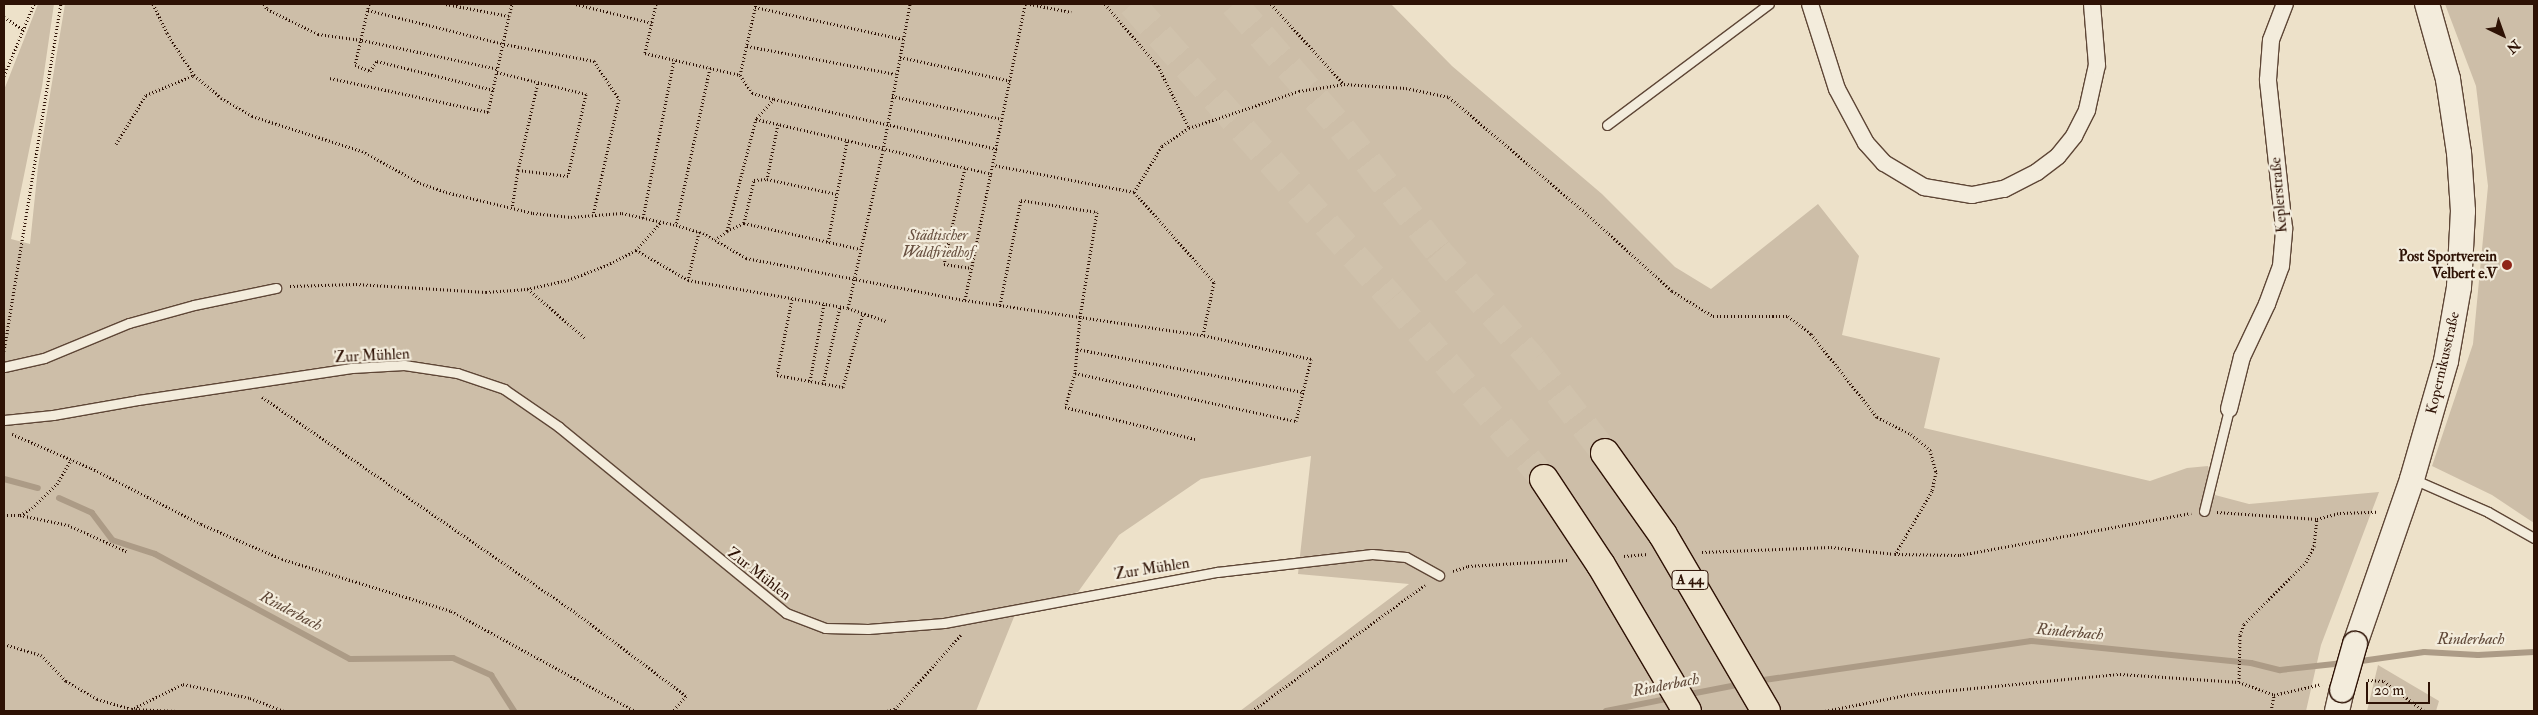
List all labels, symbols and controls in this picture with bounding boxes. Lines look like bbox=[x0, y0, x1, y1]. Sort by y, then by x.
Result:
north arrow bbox=[2478, 10, 2528, 60]
text: N bbox=[2503, 36, 2524, 57]
street label: Keplerstraße bbox=[2267, 156, 2291, 234]
park label: Städtischer Waldfriedhof bbox=[902, 226, 974, 261]
place label: Post Sportverein Velbert e.V bbox=[2399, 247, 2497, 282]
marker: Post Sportverein Velbert e.V bbox=[2501, 259, 2513, 271]
street label: Kopernikusstraße bbox=[2422, 310, 2464, 416]
street label: Zur Mühlen bbox=[334, 345, 410, 367]
street label: Zur Mühlen bbox=[724, 544, 794, 604]
street label: Zur Mühlen bbox=[1113, 554, 1191, 584]
road number: A 44 bbox=[1671, 568, 1709, 592]
water label: Rinderbach bbox=[257, 587, 325, 635]
water label: Rinderbach bbox=[2036, 620, 2104, 644]
water label: Rinderbach bbox=[2437, 629, 2505, 649]
water label: Rinderbach bbox=[1631, 669, 1701, 701]
scale bar bbox=[2368, 672, 2432, 704]
text: 20 m bbox=[2374, 681, 2404, 700]

